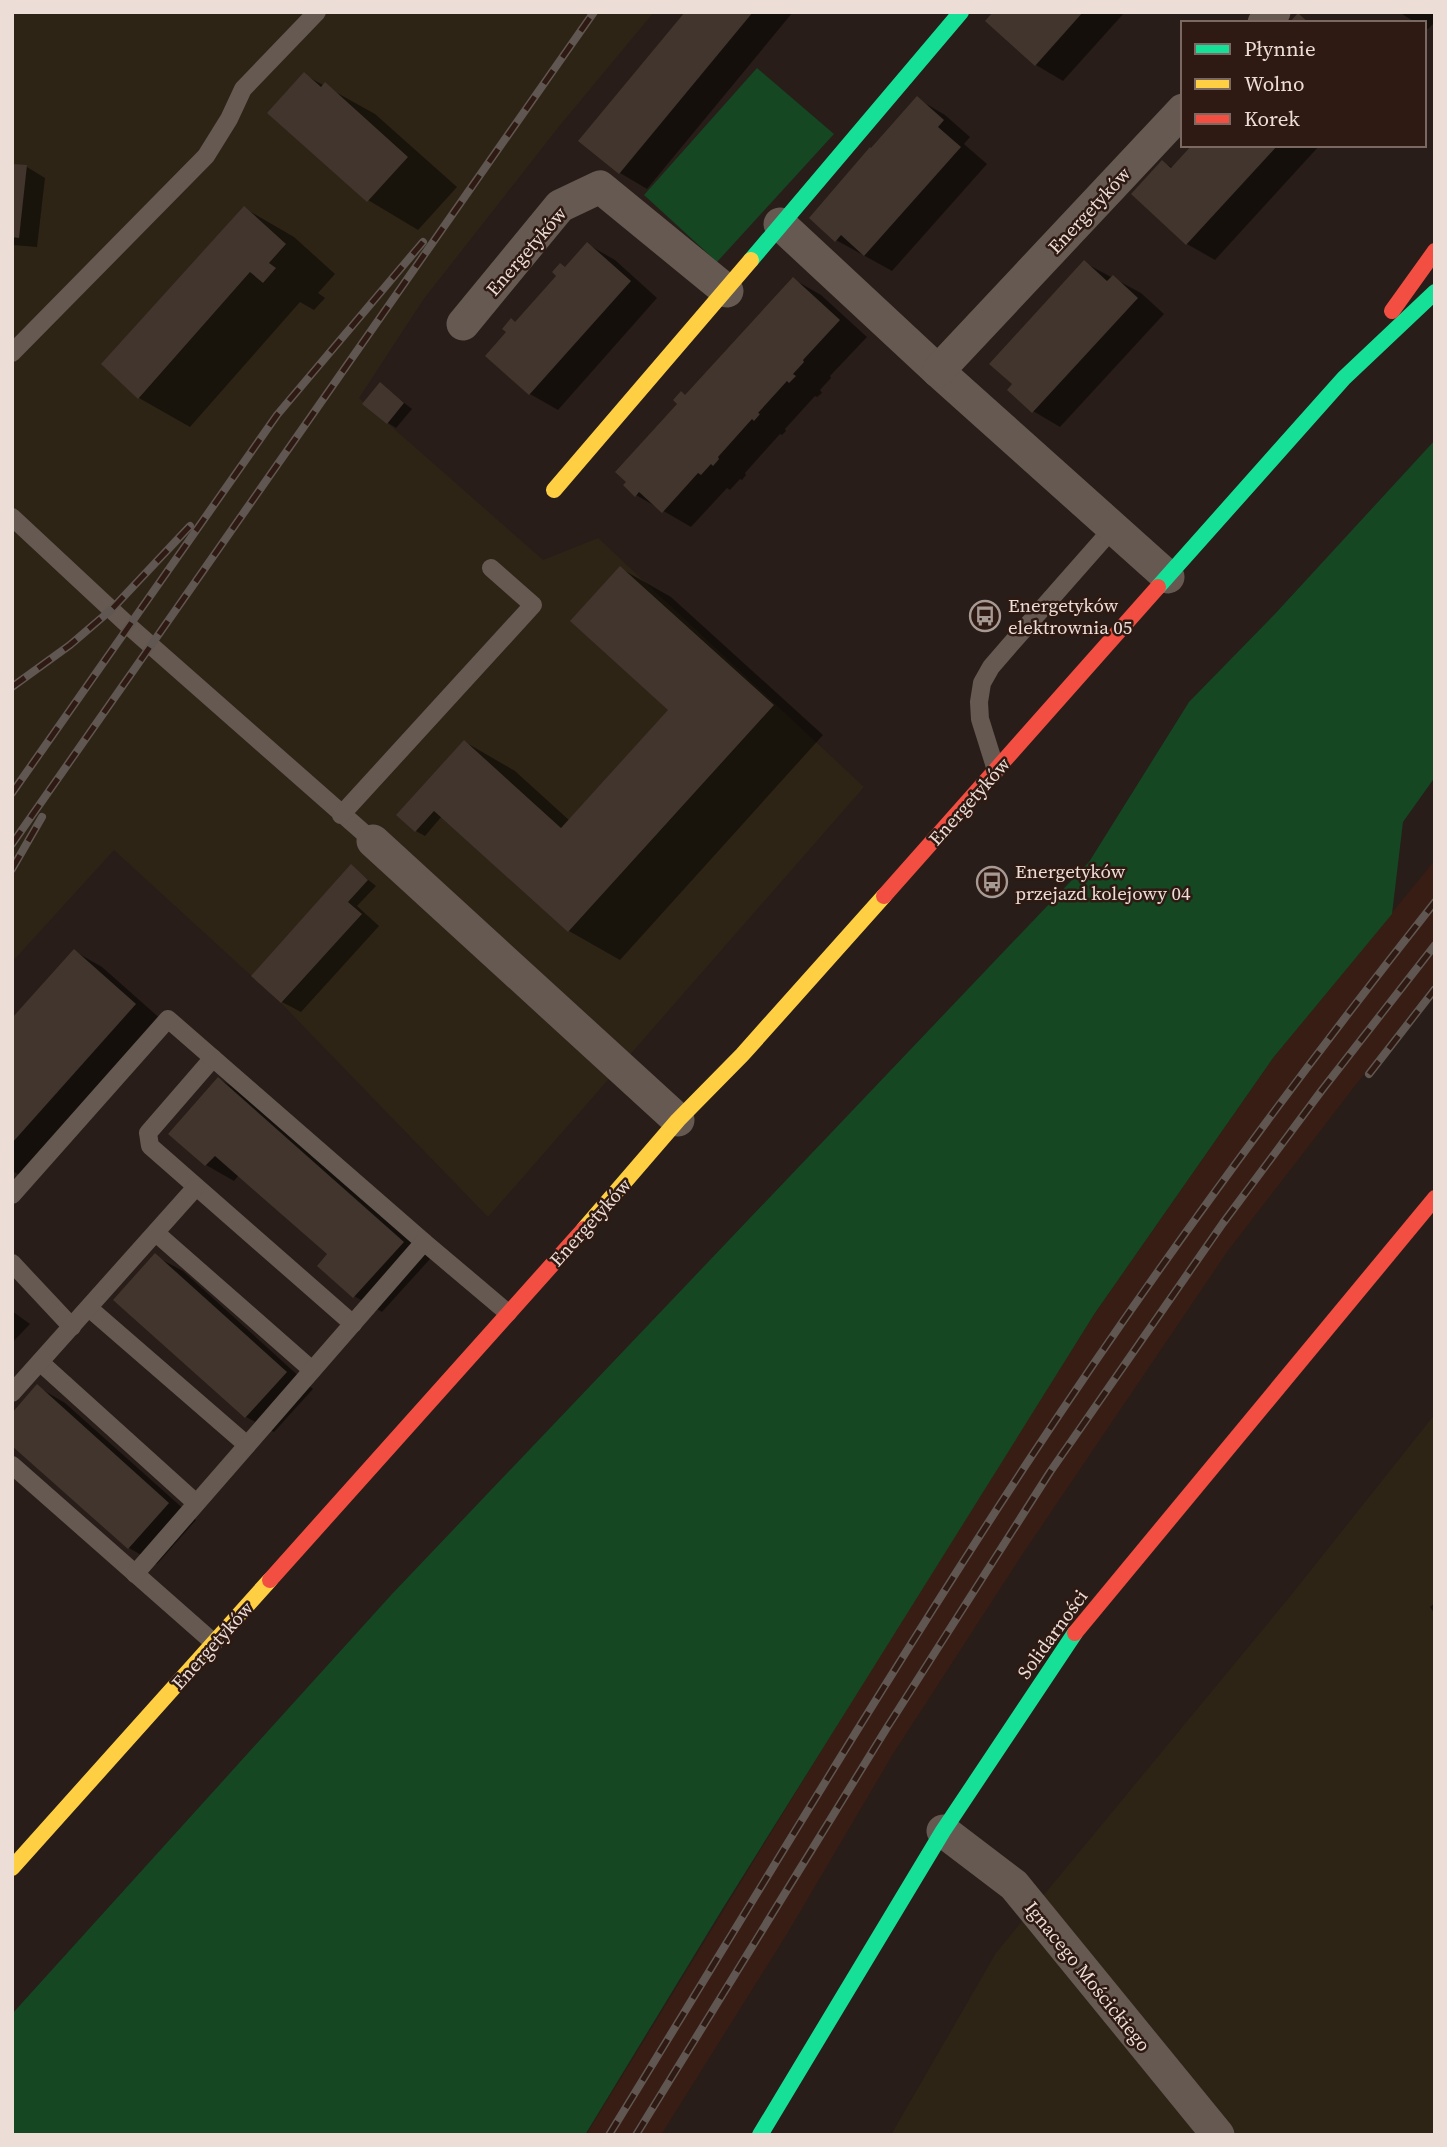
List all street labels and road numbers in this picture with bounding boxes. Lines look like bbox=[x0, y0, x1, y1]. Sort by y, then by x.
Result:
street label: Energetyków bbox=[1042, 160, 1136, 259]
street label: Energetyków bbox=[480, 200, 572, 301]
street label: Energetyków bbox=[922, 751, 1016, 851]
street label: Energetyków bbox=[543, 1172, 637, 1272]
street label: Solidarności bbox=[1011, 1584, 1093, 1684]
street label: Energetyków bbox=[165, 1595, 259, 1695]
street label: Ignacego Mościckiego bbox=[1019, 1895, 1157, 2057]

